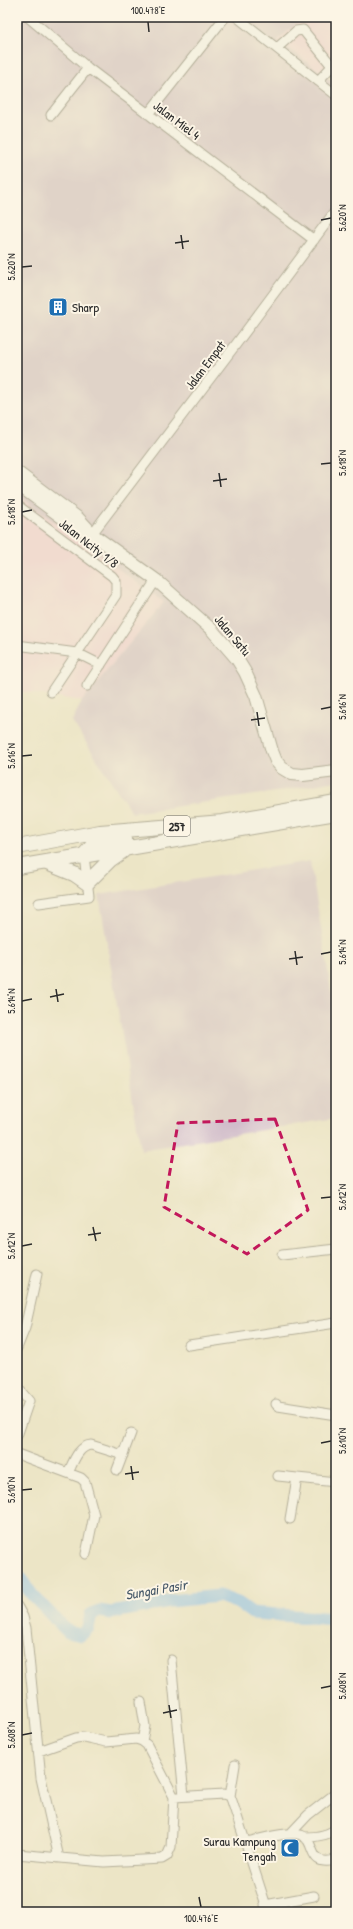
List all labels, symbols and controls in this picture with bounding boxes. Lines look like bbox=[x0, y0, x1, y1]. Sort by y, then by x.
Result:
text: 100.478°E bbox=[131, 4, 166, 17]
street label: Jalan Miel 4 bbox=[150, 96, 204, 144]
text: 5.620°N bbox=[336, 204, 349, 232]
text: 5.620°N bbox=[5, 253, 18, 281]
building icon: Sharp bbox=[47, 296, 69, 318]
place label: Sharp bbox=[72, 298, 100, 316]
street label: Jalan Empat bbox=[181, 336, 230, 393]
text: 5.618°N bbox=[336, 450, 349, 476]
text: 5.618°N bbox=[5, 499, 18, 525]
street label: Jalan Ncity 1/8 bbox=[55, 514, 123, 572]
street label: Jalan Satu bbox=[211, 611, 255, 659]
text: 5.616°N bbox=[336, 694, 349, 720]
text: 5.616°N bbox=[5, 743, 18, 769]
road number: 257 bbox=[164, 816, 190, 836]
text: 5.614°N bbox=[336, 939, 349, 965]
text: 5.614°N bbox=[5, 988, 18, 1014]
text: 5.612°N bbox=[336, 1184, 349, 1210]
text: 5.612°N bbox=[5, 1233, 18, 1259]
text: 5.610°N bbox=[336, 1428, 349, 1454]
text: 5.610°N bbox=[5, 1477, 18, 1503]
water label: Sungai Pasir bbox=[124, 1574, 190, 1605]
text: 5.608°N bbox=[336, 1673, 349, 1699]
text: 5.608°N bbox=[5, 1722, 18, 1748]
place label: Surau Kampung Tengah bbox=[203, 1832, 277, 1865]
mosque icon: Surau Kampung Tengah bbox=[279, 1837, 301, 1859]
text: 100.476°E bbox=[184, 1912, 219, 1925]

